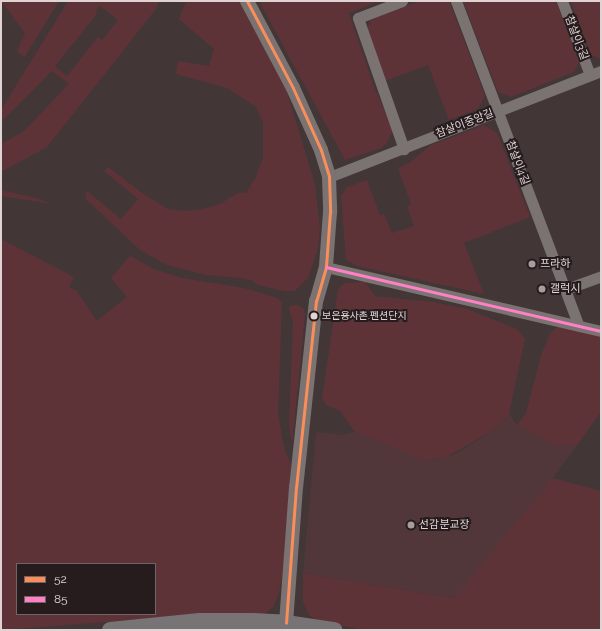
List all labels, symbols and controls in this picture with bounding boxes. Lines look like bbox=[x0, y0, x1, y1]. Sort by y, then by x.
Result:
street label: 참살이3길 bbox=[562, 14, 590, 62]
street label: 참살이중앙길 bbox=[434, 107, 496, 141]
street label: 참살이4길 bbox=[503, 139, 531, 187]
place label: 프라하 bbox=[540, 257, 570, 271]
marker: 프라하 bbox=[527, 259, 537, 269]
place label: 갤럭시 bbox=[550, 282, 580, 296]
marker: 갤럭시 bbox=[537, 284, 547, 294]
place label: 보은용사촌.펜션단지 bbox=[322, 310, 407, 322]
marker: 보은용사촌.펜션단지 bbox=[309, 311, 319, 321]
place label: 선감분교장 bbox=[419, 518, 470, 532]
marker: 선감분교장 bbox=[406, 520, 416, 530]
legend bbox=[16, 563, 156, 615]
text: 52 bbox=[54, 572, 67, 586]
text: 85 bbox=[54, 592, 68, 606]

